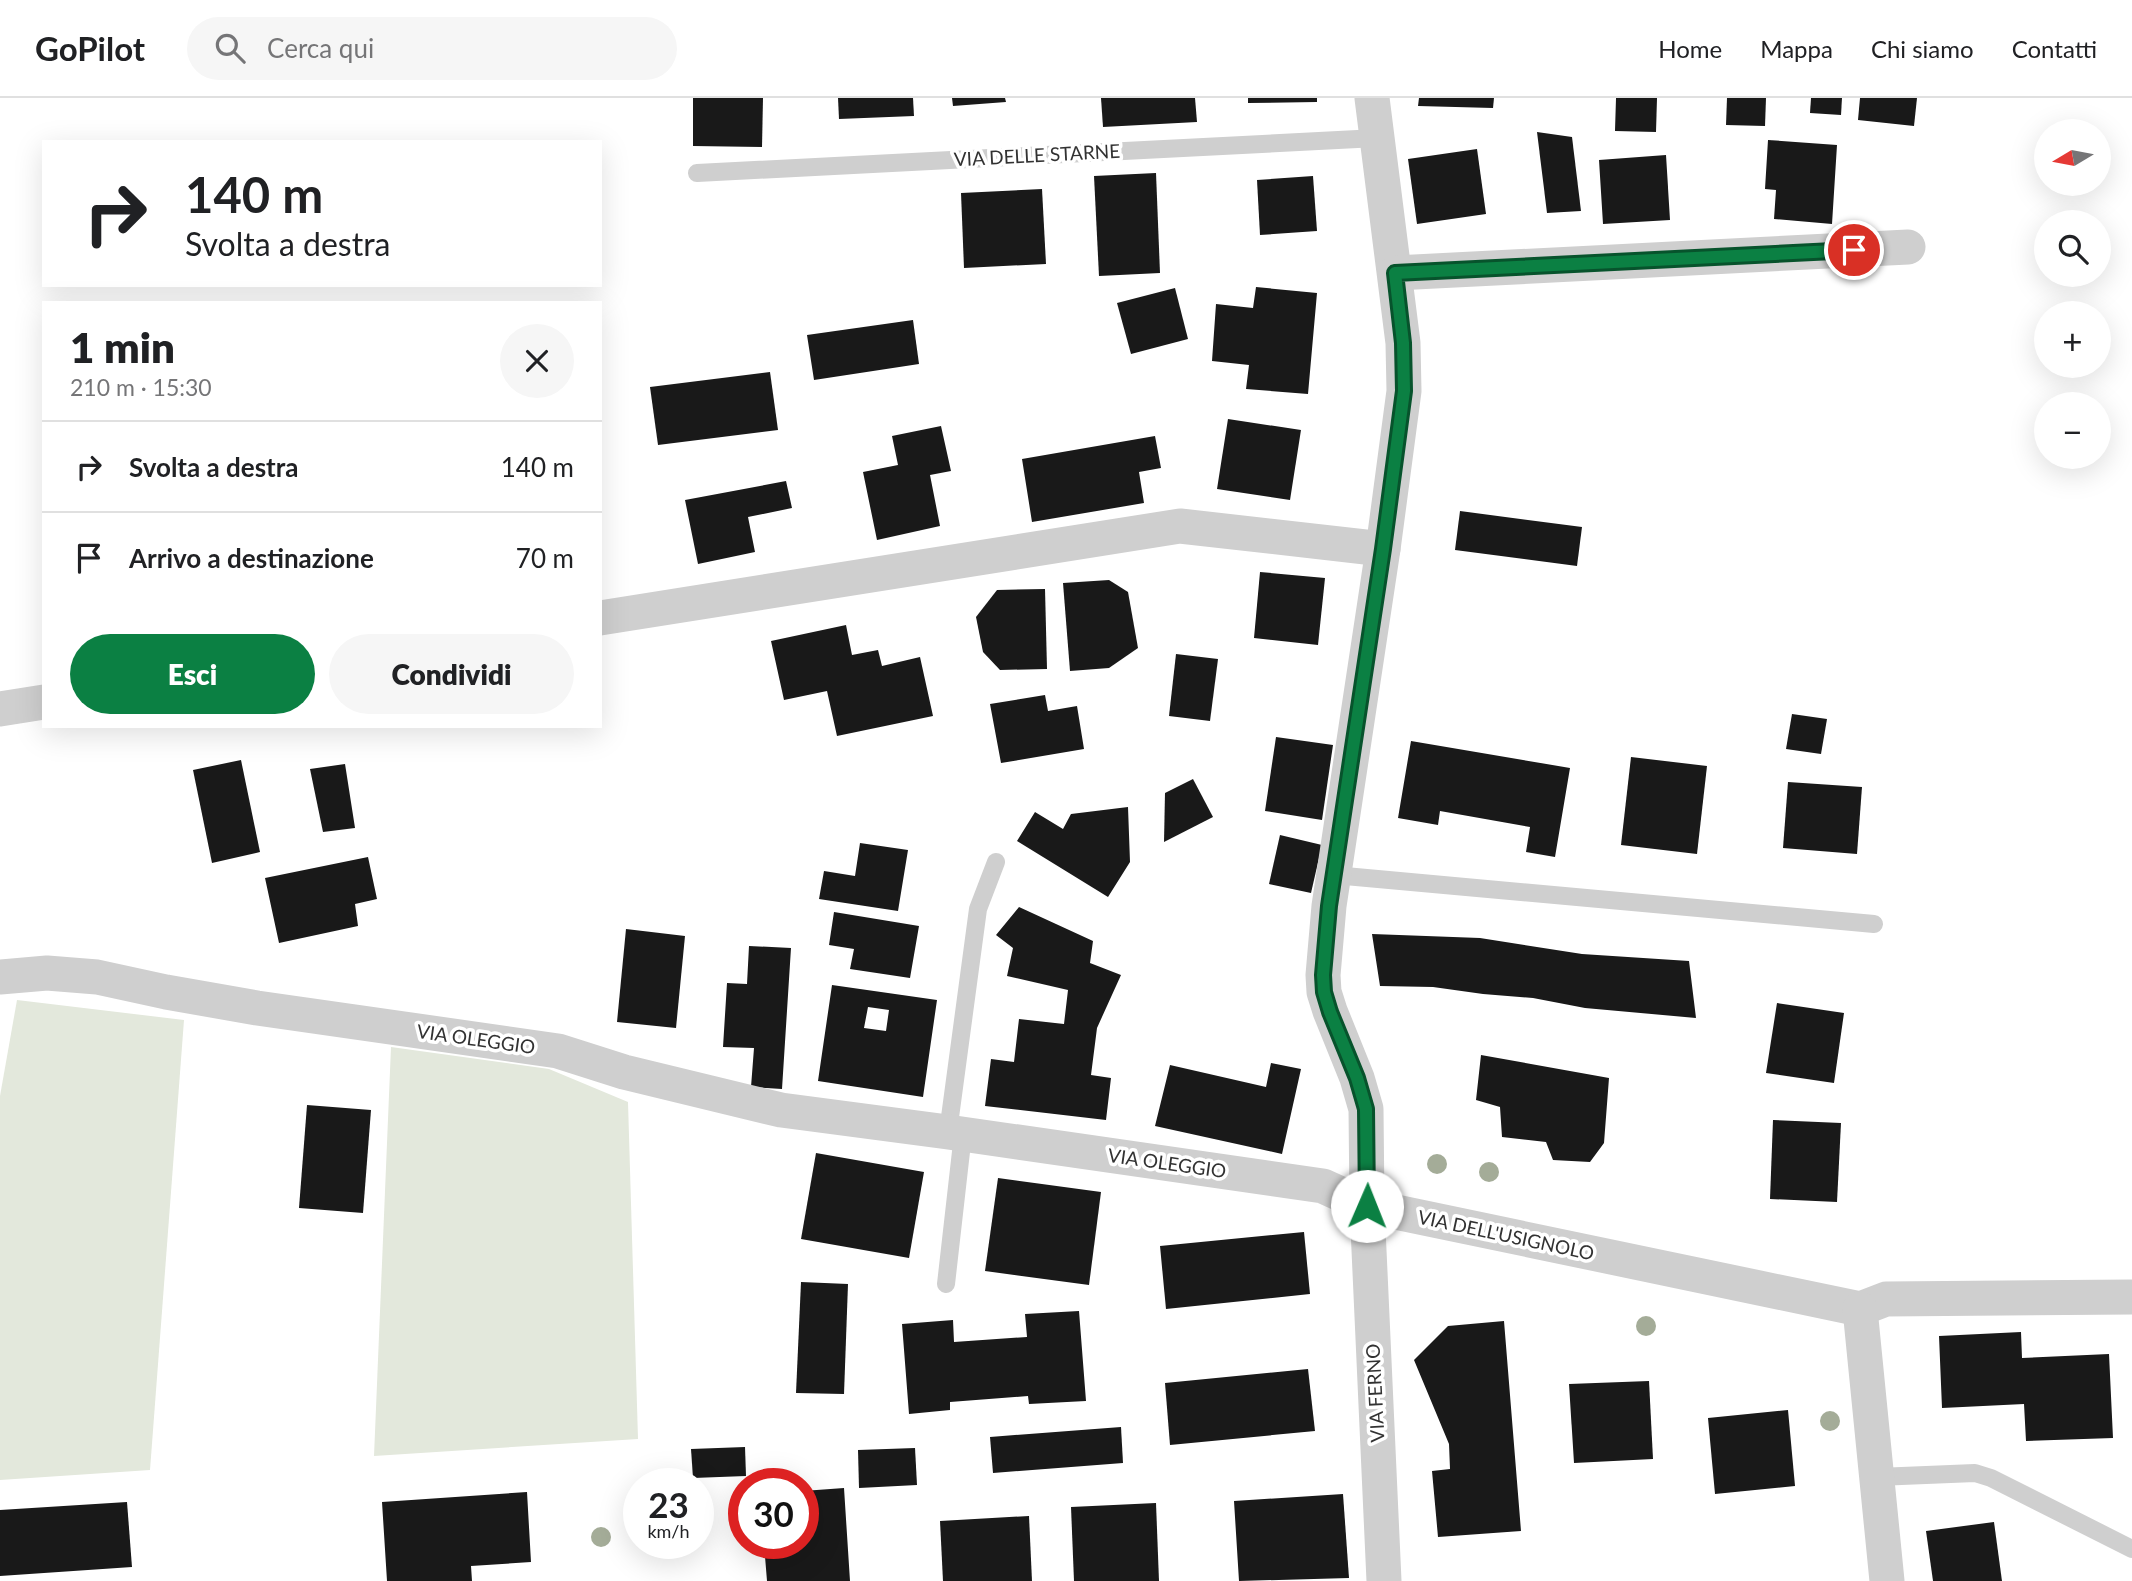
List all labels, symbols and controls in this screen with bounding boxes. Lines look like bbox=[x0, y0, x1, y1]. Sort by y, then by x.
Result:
search box bbox=[187, 17, 677, 80]
text: GoPilot bbox=[35, 28, 145, 68]
icon: search bbox=[211, 29, 249, 67]
text: Cerca qui bbox=[267, 32, 374, 64]
text: Home bbox=[1658, 34, 1722, 63]
text: Mappa bbox=[1760, 34, 1833, 63]
text: Chi siamo bbox=[1871, 34, 1974, 63]
text: Contatti bbox=[2012, 34, 2097, 63]
north arrow bbox=[2034, 119, 2110, 196]
map controls bbox=[2034, 119, 2111, 469]
street label: VIA DELLE STARNE bbox=[953, 139, 1121, 170]
text: 140 m bbox=[185, 165, 323, 223]
icon: right bbox=[70, 168, 161, 259]
button: search bbox=[2034, 210, 2111, 287]
pin bbox=[1824, 220, 1884, 280]
text: Svolta a destra bbox=[185, 224, 390, 263]
icon: arrive bbox=[1835, 231, 1873, 269]
button: + bbox=[2034, 301, 2111, 378]
text: 1 min bbox=[70, 322, 175, 372]
button: close bbox=[500, 324, 574, 398]
text: 210 m · 15:30 bbox=[70, 373, 212, 401]
button: − bbox=[2034, 392, 2111, 469]
icon: right bbox=[70, 448, 108, 486]
text: Svolta a destra bbox=[129, 451, 299, 483]
text: 140 m bbox=[501, 451, 574, 483]
icon: arrive bbox=[70, 539, 108, 577]
text: Arrivo a destinazione bbox=[129, 542, 374, 574]
text: 70 m bbox=[516, 542, 574, 574]
button: Esci bbox=[70, 634, 315, 714]
button: Condividi bbox=[329, 634, 574, 714]
street label: VIA OLEGGIO bbox=[415, 1019, 537, 1058]
street label: VIA OLEGGIO bbox=[1106, 1143, 1228, 1182]
position arrow bbox=[1330, 1169, 1404, 1243]
street label: VIA DELL'USIGNOLO bbox=[1416, 1205, 1596, 1264]
street label: VIA FERNO bbox=[1360, 1343, 1389, 1443]
speed limit sign: 30 bbox=[728, 1468, 819, 1559]
text: 23 bbox=[648, 1483, 689, 1525]
text: km/h bbox=[647, 1520, 690, 1542]

